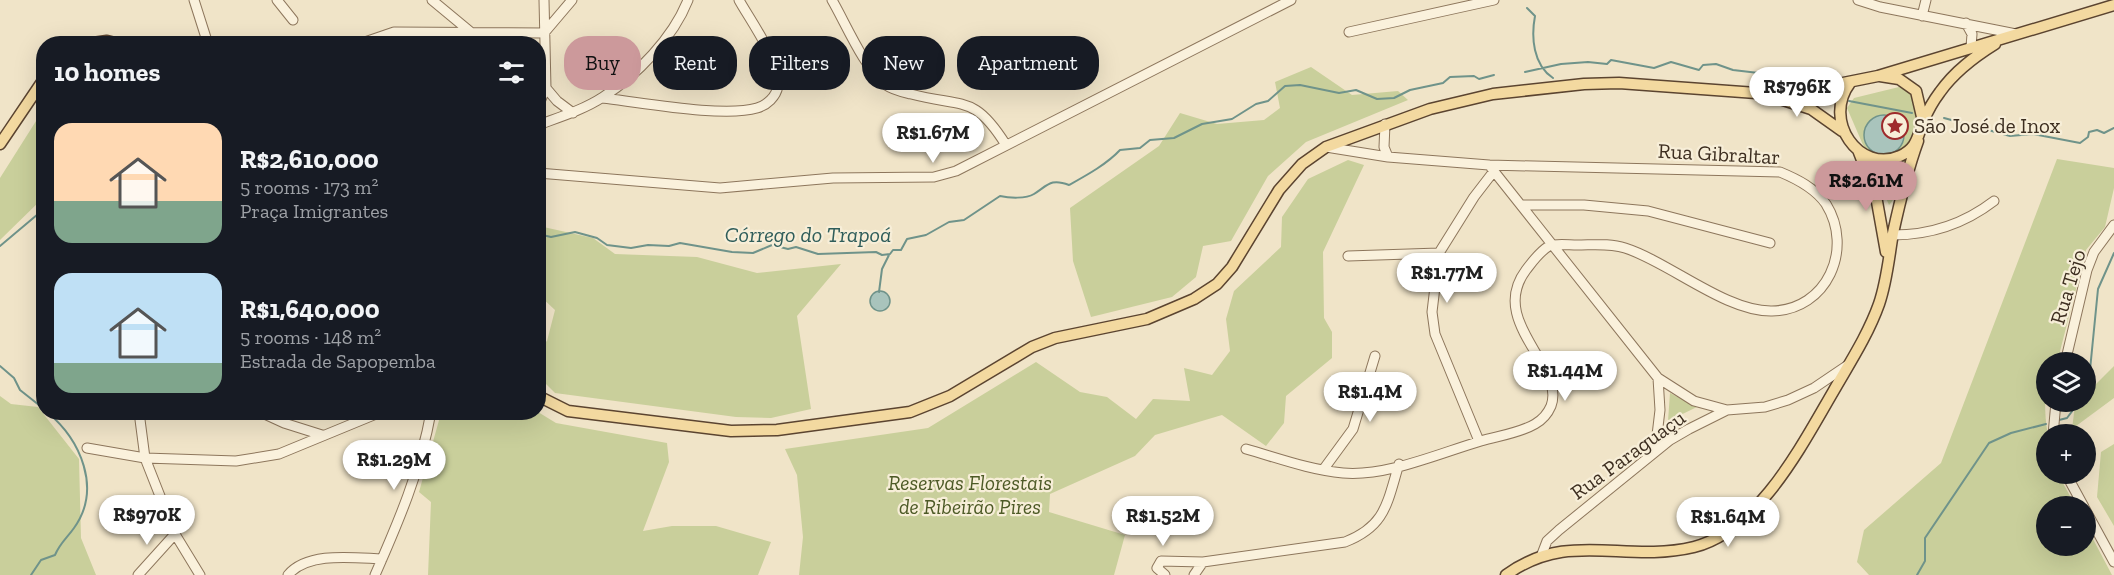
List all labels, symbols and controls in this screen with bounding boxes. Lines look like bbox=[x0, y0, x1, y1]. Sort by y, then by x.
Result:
chip: Buy bbox=[564, 36, 641, 90]
chip: Rent bbox=[653, 36, 737, 90]
chip: Filters bbox=[749, 36, 850, 90]
chip: New bbox=[862, 36, 945, 90]
chip: Apartment bbox=[957, 36, 1099, 90]
text: 10 homes bbox=[54, 56, 160, 88]
icon: filters bbox=[495, 56, 528, 89]
pin: R$796K bbox=[1748, 67, 1846, 118]
text: R$796K bbox=[1763, 74, 1831, 98]
place icon: São José de Inox bbox=[1880, 111, 1910, 141]
pin: R$1.67M bbox=[878, 113, 988, 164]
place label: São José de Inox bbox=[1914, 113, 2060, 138]
text: R$1.67M bbox=[896, 120, 970, 144]
street label: Rua Gibraltar bbox=[1657, 138, 1781, 169]
text: R$2,610,000 bbox=[240, 143, 379, 175]
icon: home bbox=[102, 147, 174, 219]
pin: R$2.61M bbox=[1811, 161, 1921, 212]
text: R$2.61M bbox=[1829, 168, 1903, 192]
text: 5 rooms · 173 m² bbox=[240, 175, 378, 199]
text: Praça Imigrantes bbox=[240, 199, 388, 223]
water label: Córrego do Trapoá bbox=[725, 221, 891, 248]
street label: Rua Tejo bbox=[2044, 246, 2092, 328]
pin: R$1.77M bbox=[1392, 253, 1502, 304]
text: R$1.77M bbox=[1411, 260, 1483, 284]
text: R$1,640,000 bbox=[240, 293, 380, 325]
icon: home bbox=[102, 297, 174, 369]
text: 5 rooms · 148 m² bbox=[240, 325, 381, 349]
text: Estrada de Sapopemba bbox=[240, 349, 436, 373]
pin: R$1.44M bbox=[1510, 351, 1620, 402]
map controls bbox=[2036, 352, 2096, 556]
button: layers bbox=[2036, 352, 2096, 412]
text: R$1.44M bbox=[1527, 358, 1603, 382]
pin: R$1.4M bbox=[1321, 372, 1419, 423]
text: R$1.4M bbox=[1338, 379, 1402, 403]
street label: Rua Paraguaçu bbox=[1566, 405, 1690, 505]
button: + bbox=[2036, 424, 2096, 484]
pin: R$1.29M bbox=[339, 440, 449, 491]
text: R$1.29M bbox=[357, 447, 431, 471]
park label: Reservas Florestais de Ribeirão Pires bbox=[888, 470, 1052, 519]
pin: R$970K bbox=[98, 495, 196, 546]
pin: R$1.52M bbox=[1108, 496, 1218, 547]
button: − bbox=[2036, 496, 2096, 556]
pin: R$1.64M bbox=[1673, 497, 1783, 548]
text: R$970K bbox=[113, 502, 181, 526]
text: R$1.52M bbox=[1126, 503, 1200, 527]
text: R$1.64M bbox=[1690, 504, 1766, 528]

